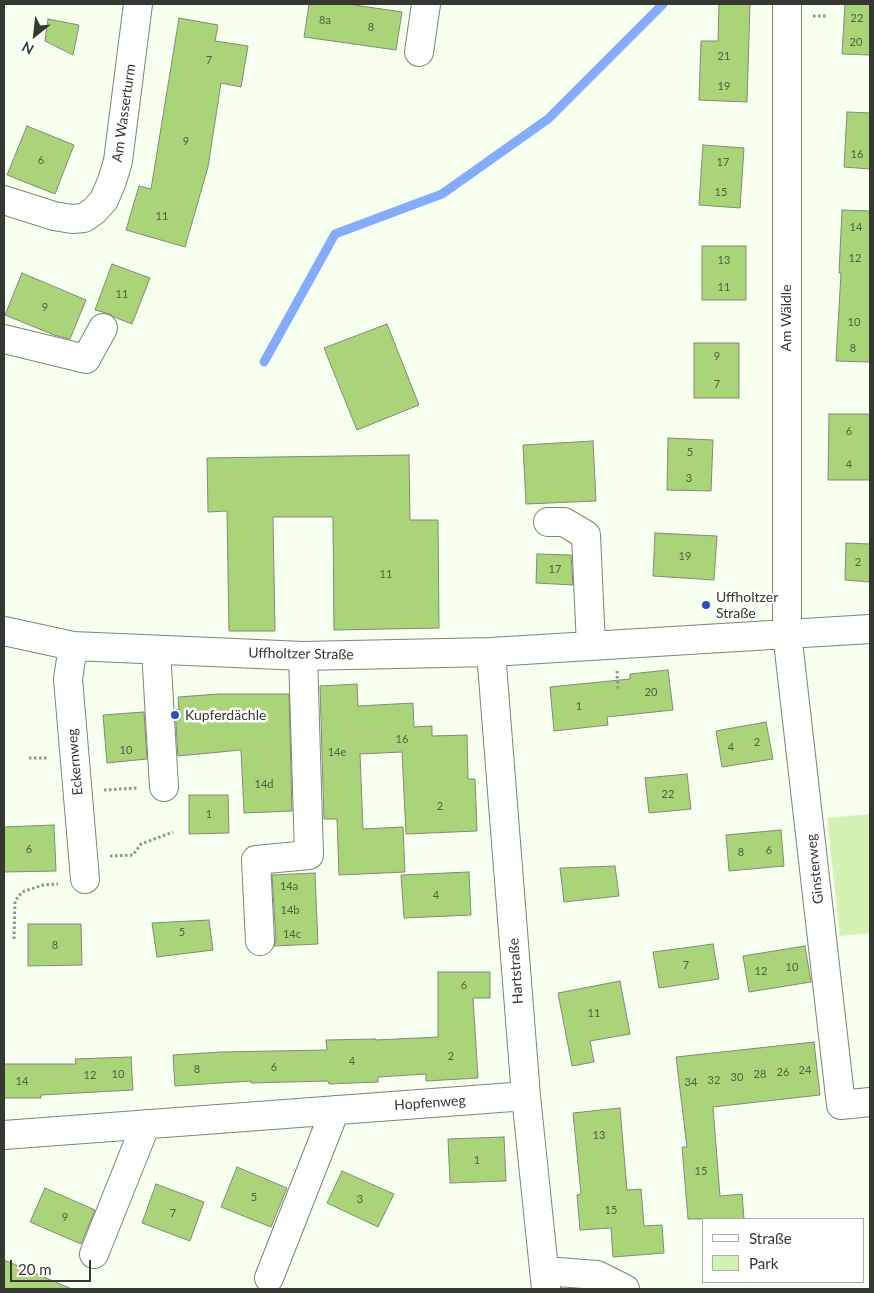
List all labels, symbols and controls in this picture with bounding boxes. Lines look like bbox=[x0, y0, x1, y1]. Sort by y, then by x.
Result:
north arrow bbox=[10, 10, 60, 60]
house number: 22 bbox=[851, 11, 863, 25]
house number: 8a bbox=[319, 13, 331, 27]
house number: 8 bbox=[368, 20, 374, 34]
house number: 20 bbox=[850, 35, 862, 49]
text: N bbox=[19, 39, 36, 59]
house number: 21 bbox=[718, 49, 730, 63]
house number: 7 bbox=[206, 53, 212, 67]
street label: Am Wasserturm bbox=[109, 63, 139, 163]
house number: 19 bbox=[718, 79, 730, 93]
house number: 9 bbox=[183, 134, 189, 148]
house number: 16 bbox=[851, 147, 863, 161]
house number: 6 bbox=[38, 153, 44, 167]
house number: 17 bbox=[717, 155, 729, 169]
house number: 15 bbox=[715, 185, 727, 199]
house number: 11 bbox=[156, 209, 168, 223]
house number: 14 bbox=[850, 220, 862, 234]
house number: 12 bbox=[849, 251, 861, 265]
house number: 13 bbox=[718, 253, 730, 267]
house number: 11 bbox=[718, 280, 730, 294]
street label: Am Wäldle bbox=[778, 284, 794, 352]
house number: 11 bbox=[116, 287, 128, 301]
house number: 9 bbox=[42, 300, 48, 314]
house number: 10 bbox=[848, 315, 860, 329]
house number: 8 bbox=[850, 341, 856, 355]
house number: 9 bbox=[714, 349, 720, 363]
house number: 7 bbox=[714, 377, 720, 391]
house number: 6 bbox=[846, 424, 852, 438]
house number: 5 bbox=[687, 445, 693, 459]
house number: 4 bbox=[846, 457, 852, 471]
house number: 3 bbox=[686, 471, 692, 485]
house number: 19 bbox=[679, 549, 691, 563]
house number: 2 bbox=[855, 555, 861, 569]
house number: 17 bbox=[549, 562, 561, 576]
house number: 11 bbox=[380, 567, 392, 581]
place label: Uffholtzer Straße bbox=[716, 589, 778, 622]
marker: Uffholtzer Straße bbox=[700, 599, 712, 611]
street label: Uffholtzer Straße bbox=[248, 645, 354, 663]
house number: 20 bbox=[645, 685, 657, 699]
house number: 1 bbox=[576, 699, 582, 713]
place label: Kupferdächle bbox=[185, 707, 266, 723]
marker: Kupferdächle bbox=[169, 709, 181, 721]
street label: Eckernweg bbox=[64, 728, 86, 796]
house number: 16 bbox=[396, 732, 408, 746]
house number: 2 bbox=[754, 735, 760, 749]
house number: 4 bbox=[728, 740, 734, 754]
house number: 10 bbox=[120, 743, 132, 757]
house number: 14e bbox=[328, 745, 346, 759]
house number: 14d bbox=[255, 777, 273, 791]
house number: 22 bbox=[662, 787, 674, 801]
house number: 2 bbox=[437, 799, 443, 813]
house number: 1 bbox=[206, 807, 212, 821]
street label: Ginsterweg bbox=[803, 833, 827, 905]
house number: 6 bbox=[26, 842, 32, 856]
house number: 6 bbox=[766, 843, 772, 857]
house number: 8 bbox=[738, 845, 744, 859]
house number: 14a bbox=[280, 879, 298, 893]
house number: 4 bbox=[433, 888, 439, 902]
house number: 14b bbox=[281, 903, 299, 917]
house number: 5 bbox=[179, 925, 185, 939]
house number: 14c bbox=[283, 927, 301, 941]
street label: Hartstraße bbox=[505, 937, 527, 1005]
house number: 8 bbox=[52, 938, 58, 952]
house number: 7 bbox=[683, 958, 689, 972]
house number: 10 bbox=[786, 960, 798, 974]
house number: 12 bbox=[755, 964, 767, 978]
house number: 6 bbox=[461, 978, 467, 992]
house number: 11 bbox=[588, 1006, 600, 1020]
house number: 2 bbox=[448, 1049, 454, 1063]
house number: 4 bbox=[349, 1054, 355, 1068]
house number: 6 bbox=[271, 1060, 277, 1074]
house number: 8 bbox=[194, 1062, 200, 1076]
house number: 24 bbox=[799, 1063, 811, 1077]
house number: 26 bbox=[777, 1065, 789, 1079]
house number: 10 bbox=[112, 1067, 124, 1081]
house number: 28 bbox=[754, 1067, 766, 1081]
house number: 12 bbox=[84, 1068, 96, 1082]
house number: 30 bbox=[731, 1070, 743, 1084]
house number: 32 bbox=[708, 1073, 720, 1087]
house number: 14 bbox=[16, 1074, 28, 1088]
house number: 34 bbox=[685, 1075, 697, 1089]
street label: Hopfenweg bbox=[394, 1092, 466, 1114]
house number: 13 bbox=[593, 1128, 605, 1142]
house number: 1 bbox=[474, 1153, 480, 1167]
house number: 15 bbox=[695, 1164, 707, 1178]
house number: 5 bbox=[251, 1190, 257, 1204]
house number: 3 bbox=[357, 1192, 363, 1206]
house number: 15 bbox=[605, 1203, 617, 1217]
house number: 7 bbox=[170, 1206, 176, 1220]
house number: 9 bbox=[62, 1210, 68, 1224]
legend bbox=[702, 1218, 864, 1283]
text: Straße bbox=[749, 1229, 792, 1247]
scale bar bbox=[12, 1250, 94, 1282]
text: Park bbox=[749, 1254, 778, 1272]
text: 20 m bbox=[18, 1260, 52, 1278]

